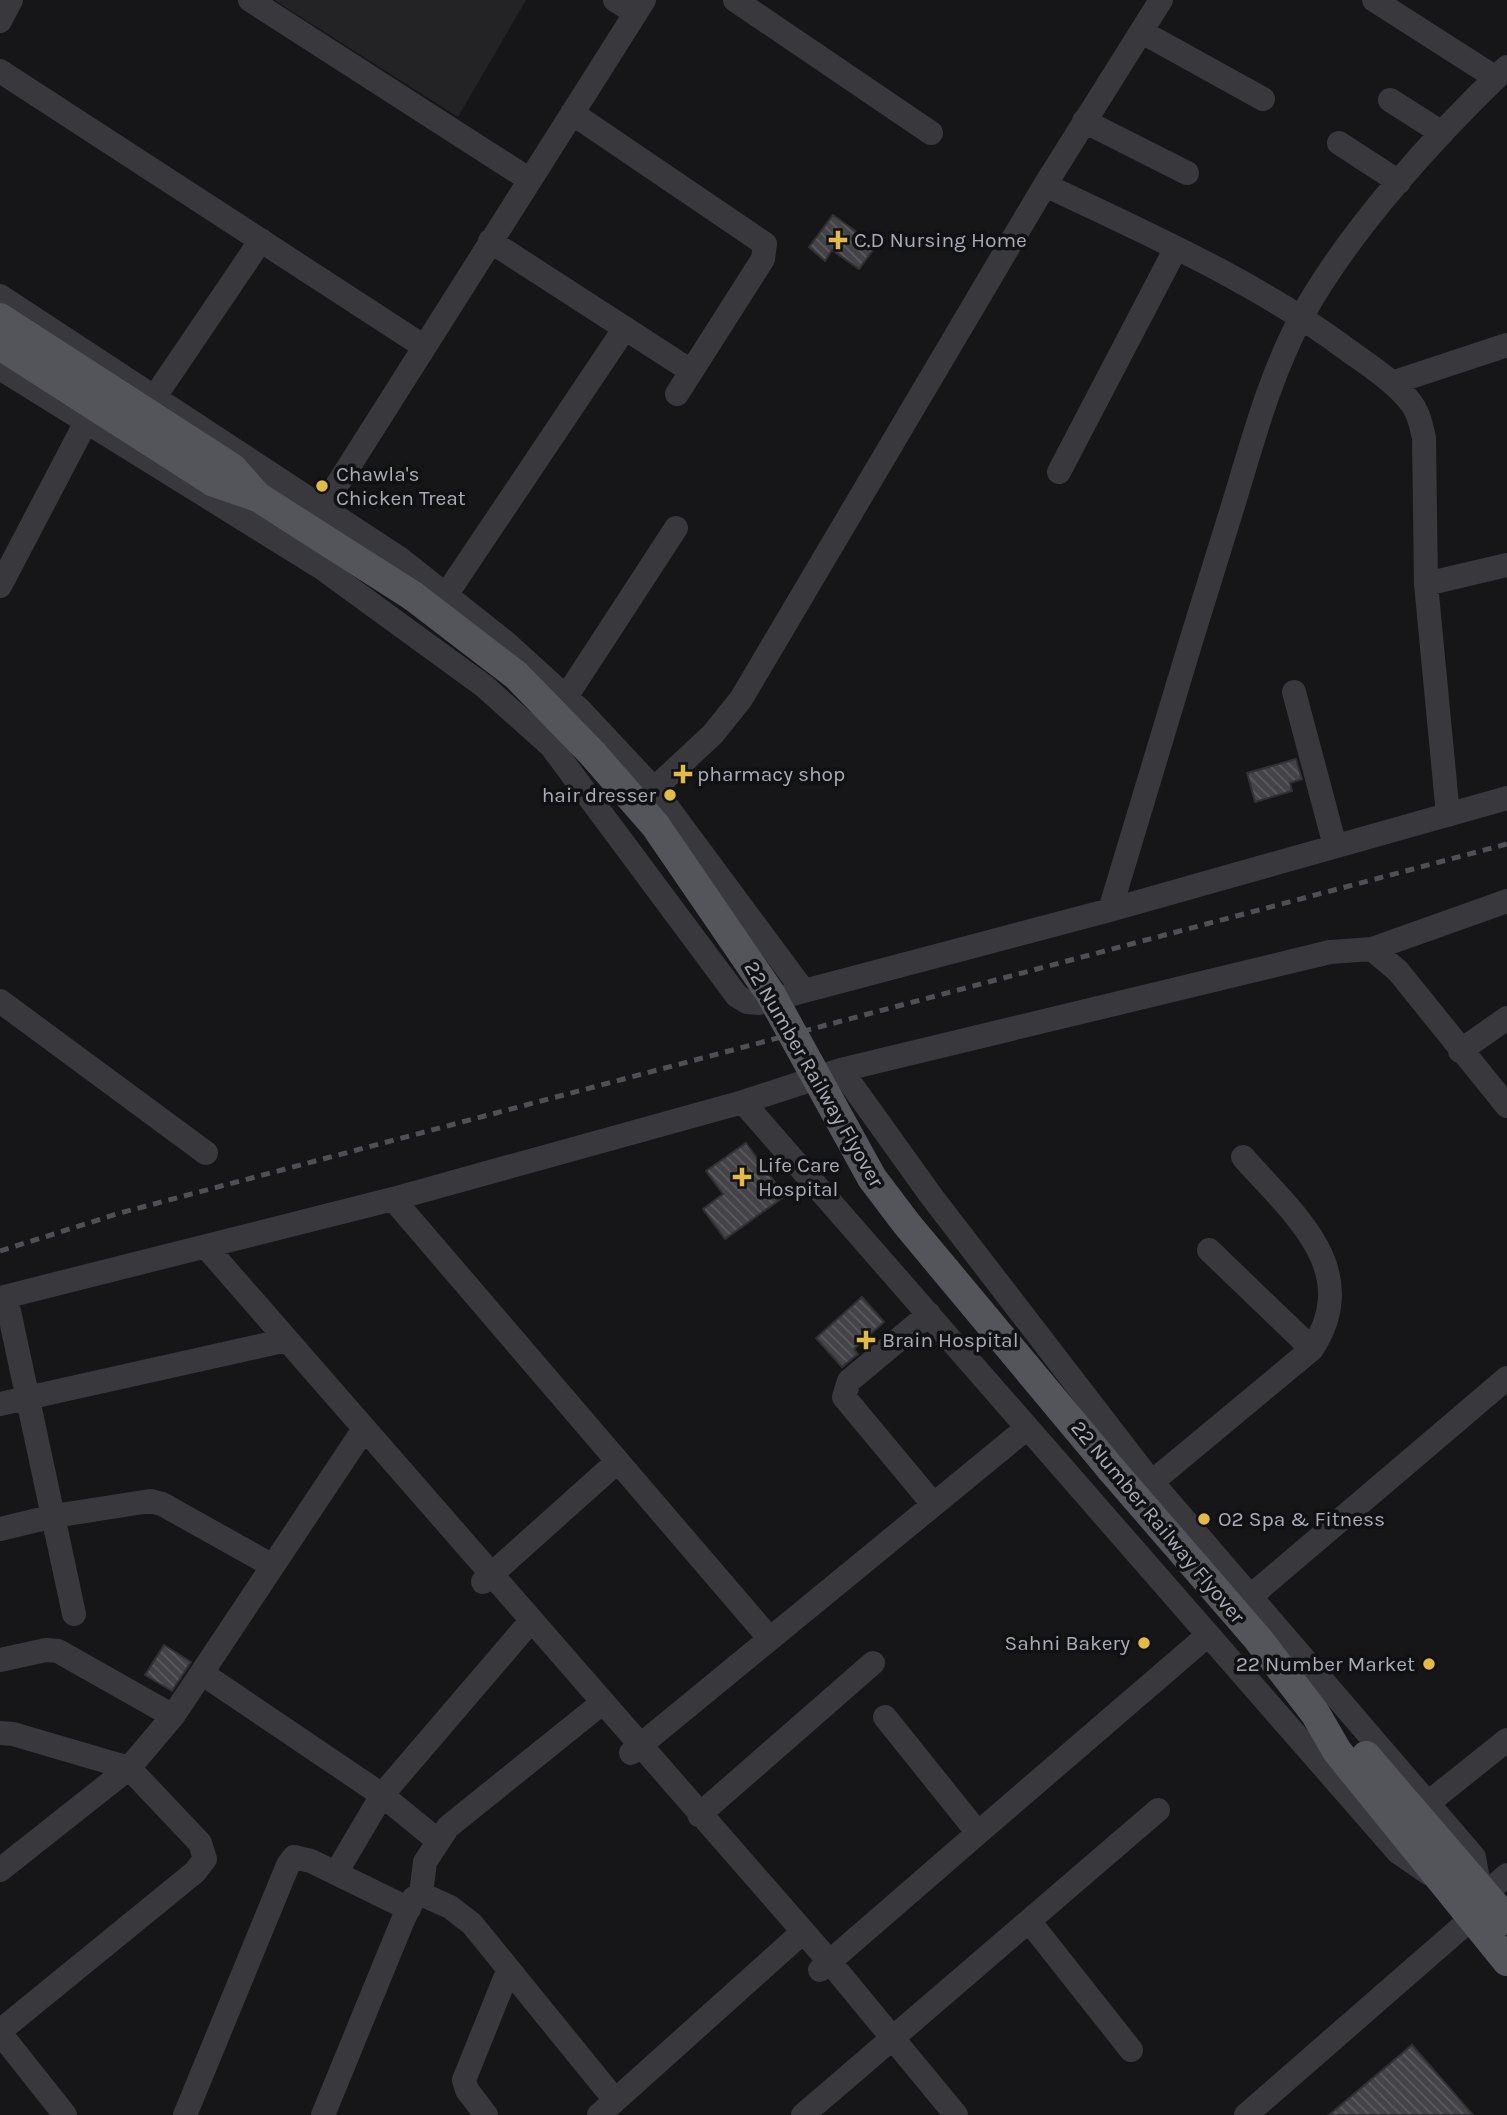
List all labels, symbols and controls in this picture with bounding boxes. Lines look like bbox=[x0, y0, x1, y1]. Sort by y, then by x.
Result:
place label: C.D Nursing Home bbox=[854, 228, 1027, 252]
marker: C.D Nursing Home bbox=[828, 230, 848, 250]
place label: Chawla's Chicken Treat bbox=[336, 462, 466, 510]
marker: Chawla's Chicken Treat bbox=[314, 478, 330, 494]
place label: pharmacy shop bbox=[697, 762, 845, 786]
marker: pharmacy shop bbox=[675, 766, 691, 782]
place label: hair dresser bbox=[542, 783, 656, 807]
marker: hair dresser bbox=[662, 787, 678, 803]
street label: 22 Number Railway Flyover bbox=[739, 957, 889, 1192]
place label: Life Care Hospital bbox=[758, 1153, 840, 1201]
marker: Life Care Hospital bbox=[732, 1167, 752, 1187]
place label: Brain Hospital bbox=[882, 1328, 1019, 1352]
marker: Brain Hospital bbox=[856, 1330, 876, 1350]
street label: 22 Number Railway Flyover bbox=[1066, 1416, 1250, 1628]
place label: O2 Spa & Fitness bbox=[1218, 1507, 1385, 1531]
marker: O2 Spa & Fitness bbox=[1196, 1511, 1212, 1527]
place label: Sahni Bakery bbox=[1005, 1631, 1130, 1655]
marker: Sahni Bakery bbox=[1136, 1635, 1152, 1651]
place label: 22 Number Market bbox=[1236, 1652, 1415, 1676]
marker: 22 Number Market bbox=[1421, 1656, 1437, 1672]

